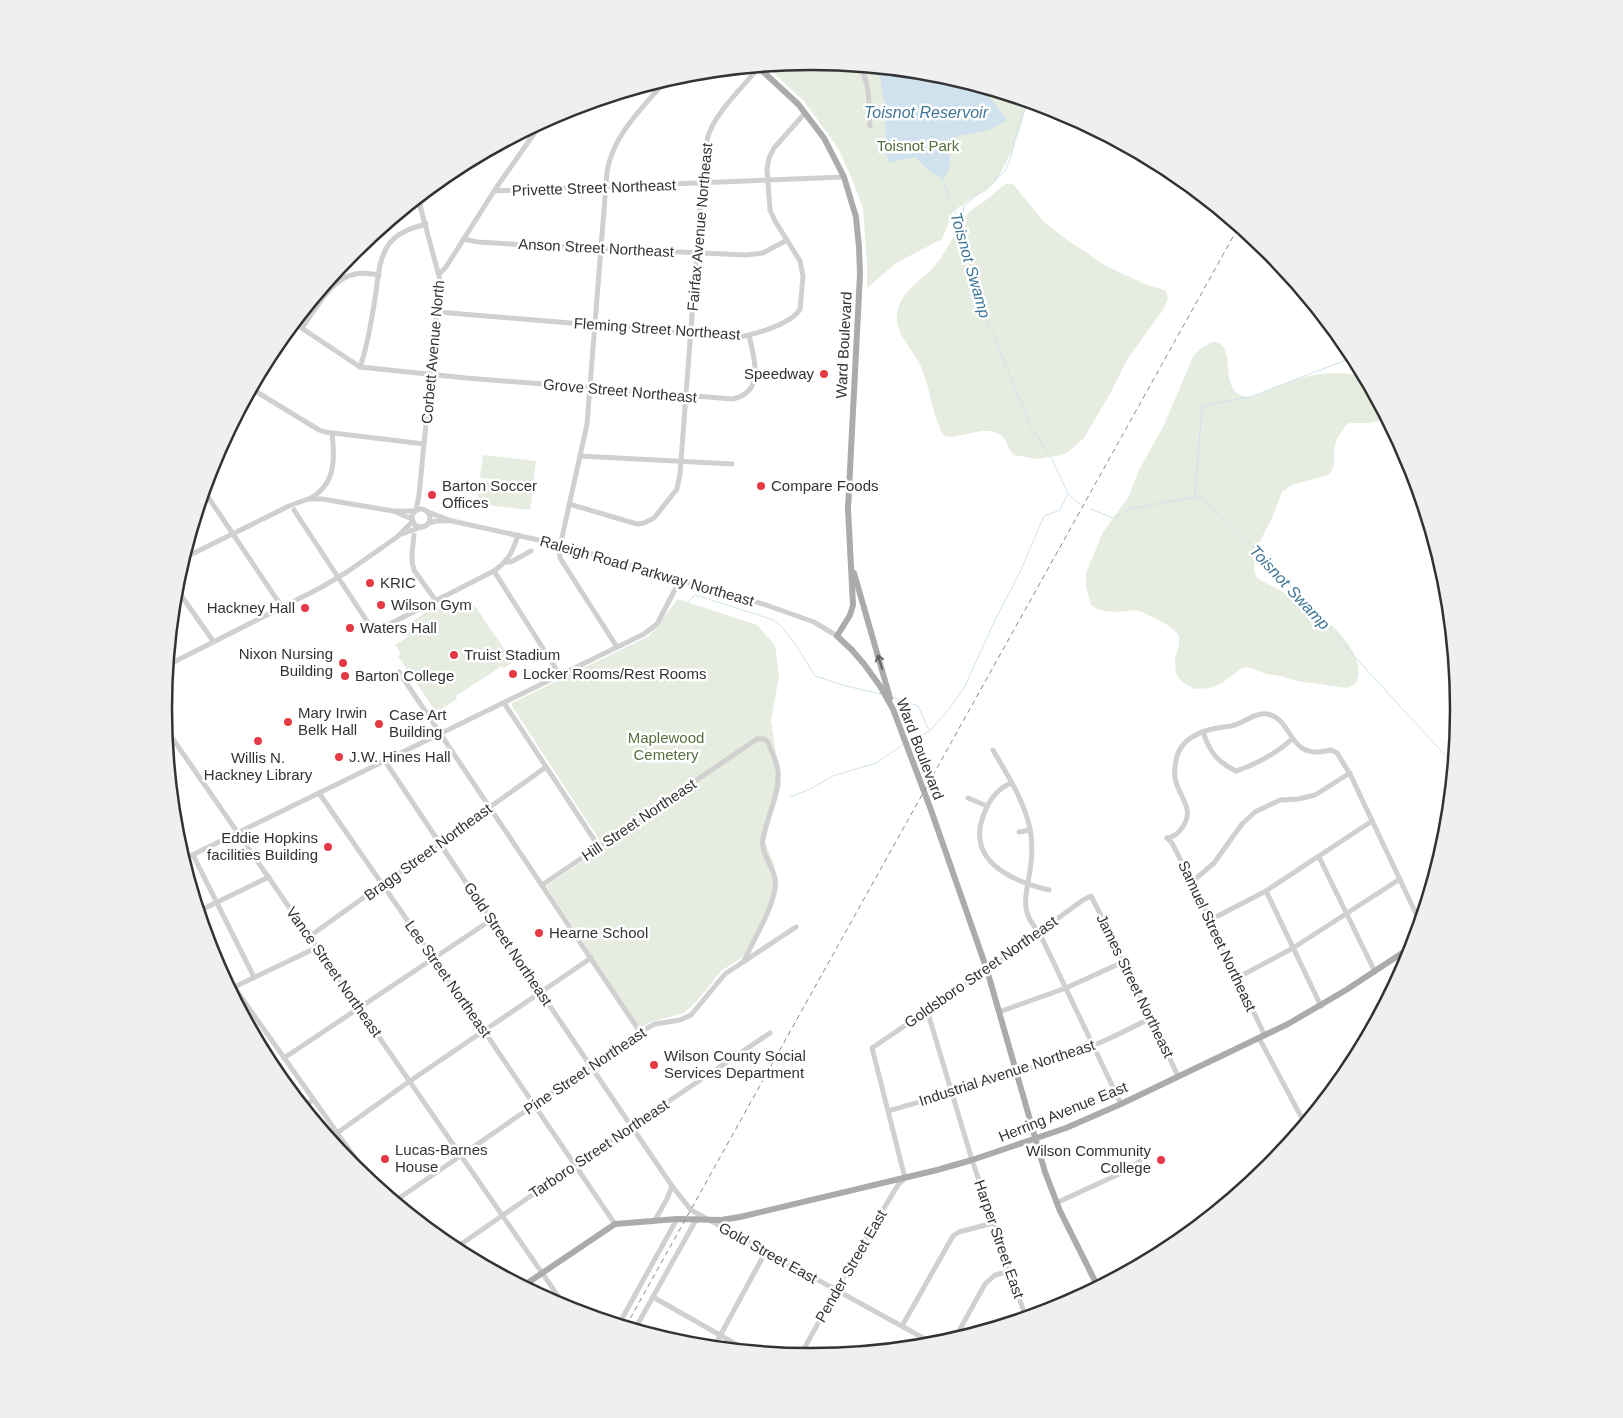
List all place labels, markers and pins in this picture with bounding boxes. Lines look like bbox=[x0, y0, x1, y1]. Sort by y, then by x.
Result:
place label: Speedway bbox=[744, 365, 814, 382]
marker: Speedway bbox=[818, 368, 830, 380]
place label: Barton Soccer Offices bbox=[442, 477, 537, 511]
place label: Compare Foods bbox=[771, 477, 879, 494]
marker: Compare Foods bbox=[755, 480, 767, 492]
marker: Barton Soccer Offices bbox=[426, 489, 438, 501]
place label: KRIC bbox=[380, 574, 416, 591]
marker: KRIC bbox=[364, 577, 376, 589]
place label: Wilson Gym bbox=[391, 596, 472, 613]
place label: Hackney Hall bbox=[207, 599, 295, 616]
marker: Wilson Gym bbox=[375, 599, 387, 611]
marker: Hackney Hall bbox=[299, 602, 311, 614]
place label: Waters Hall bbox=[360, 619, 437, 636]
marker: Waters Hall bbox=[344, 622, 356, 634]
place label: Nixon Nursing Building bbox=[239, 645, 333, 679]
place label: Truist Stadium bbox=[464, 646, 560, 663]
marker: Truist Stadium bbox=[448, 649, 460, 661]
marker: Nixon Nursing Building bbox=[337, 657, 349, 669]
place label: Locker Rooms/Rest Rooms bbox=[523, 665, 706, 682]
place label: Barton College bbox=[355, 667, 454, 684]
marker: Locker Rooms/Rest Rooms bbox=[507, 668, 519, 680]
marker: Barton College bbox=[339, 670, 351, 682]
place label: Mary Irwin Belk Hall bbox=[298, 704, 367, 738]
place label: Case Art Building bbox=[389, 706, 447, 740]
marker: Mary Irwin Belk Hall bbox=[282, 716, 294, 728]
marker: Case Art Building bbox=[373, 718, 385, 730]
marker: Willis N. Hackney Library bbox=[252, 735, 264, 747]
place label: J.W. Hines Hall bbox=[349, 748, 451, 765]
place label: Willis N. Hackney Library bbox=[204, 749, 313, 783]
marker: J.W. Hines Hall bbox=[333, 751, 345, 763]
place label: Eddie Hopkins facilities Building bbox=[207, 829, 318, 863]
marker: Eddie Hopkins facilities Building bbox=[322, 841, 334, 853]
place label: Hearne School bbox=[549, 924, 648, 941]
marker: Hearne School bbox=[533, 927, 545, 939]
place label: Wilson County Social Services Department bbox=[664, 1047, 806, 1081]
marker: Wilson County Social Services Department bbox=[648, 1059, 660, 1071]
place label: Lucas-Barnes House bbox=[395, 1141, 488, 1175]
place label: Wilson Community College bbox=[1026, 1142, 1151, 1176]
marker: Lucas-Barnes House bbox=[379, 1153, 391, 1165]
marker: Wilson Community College bbox=[1155, 1154, 1167, 1166]

